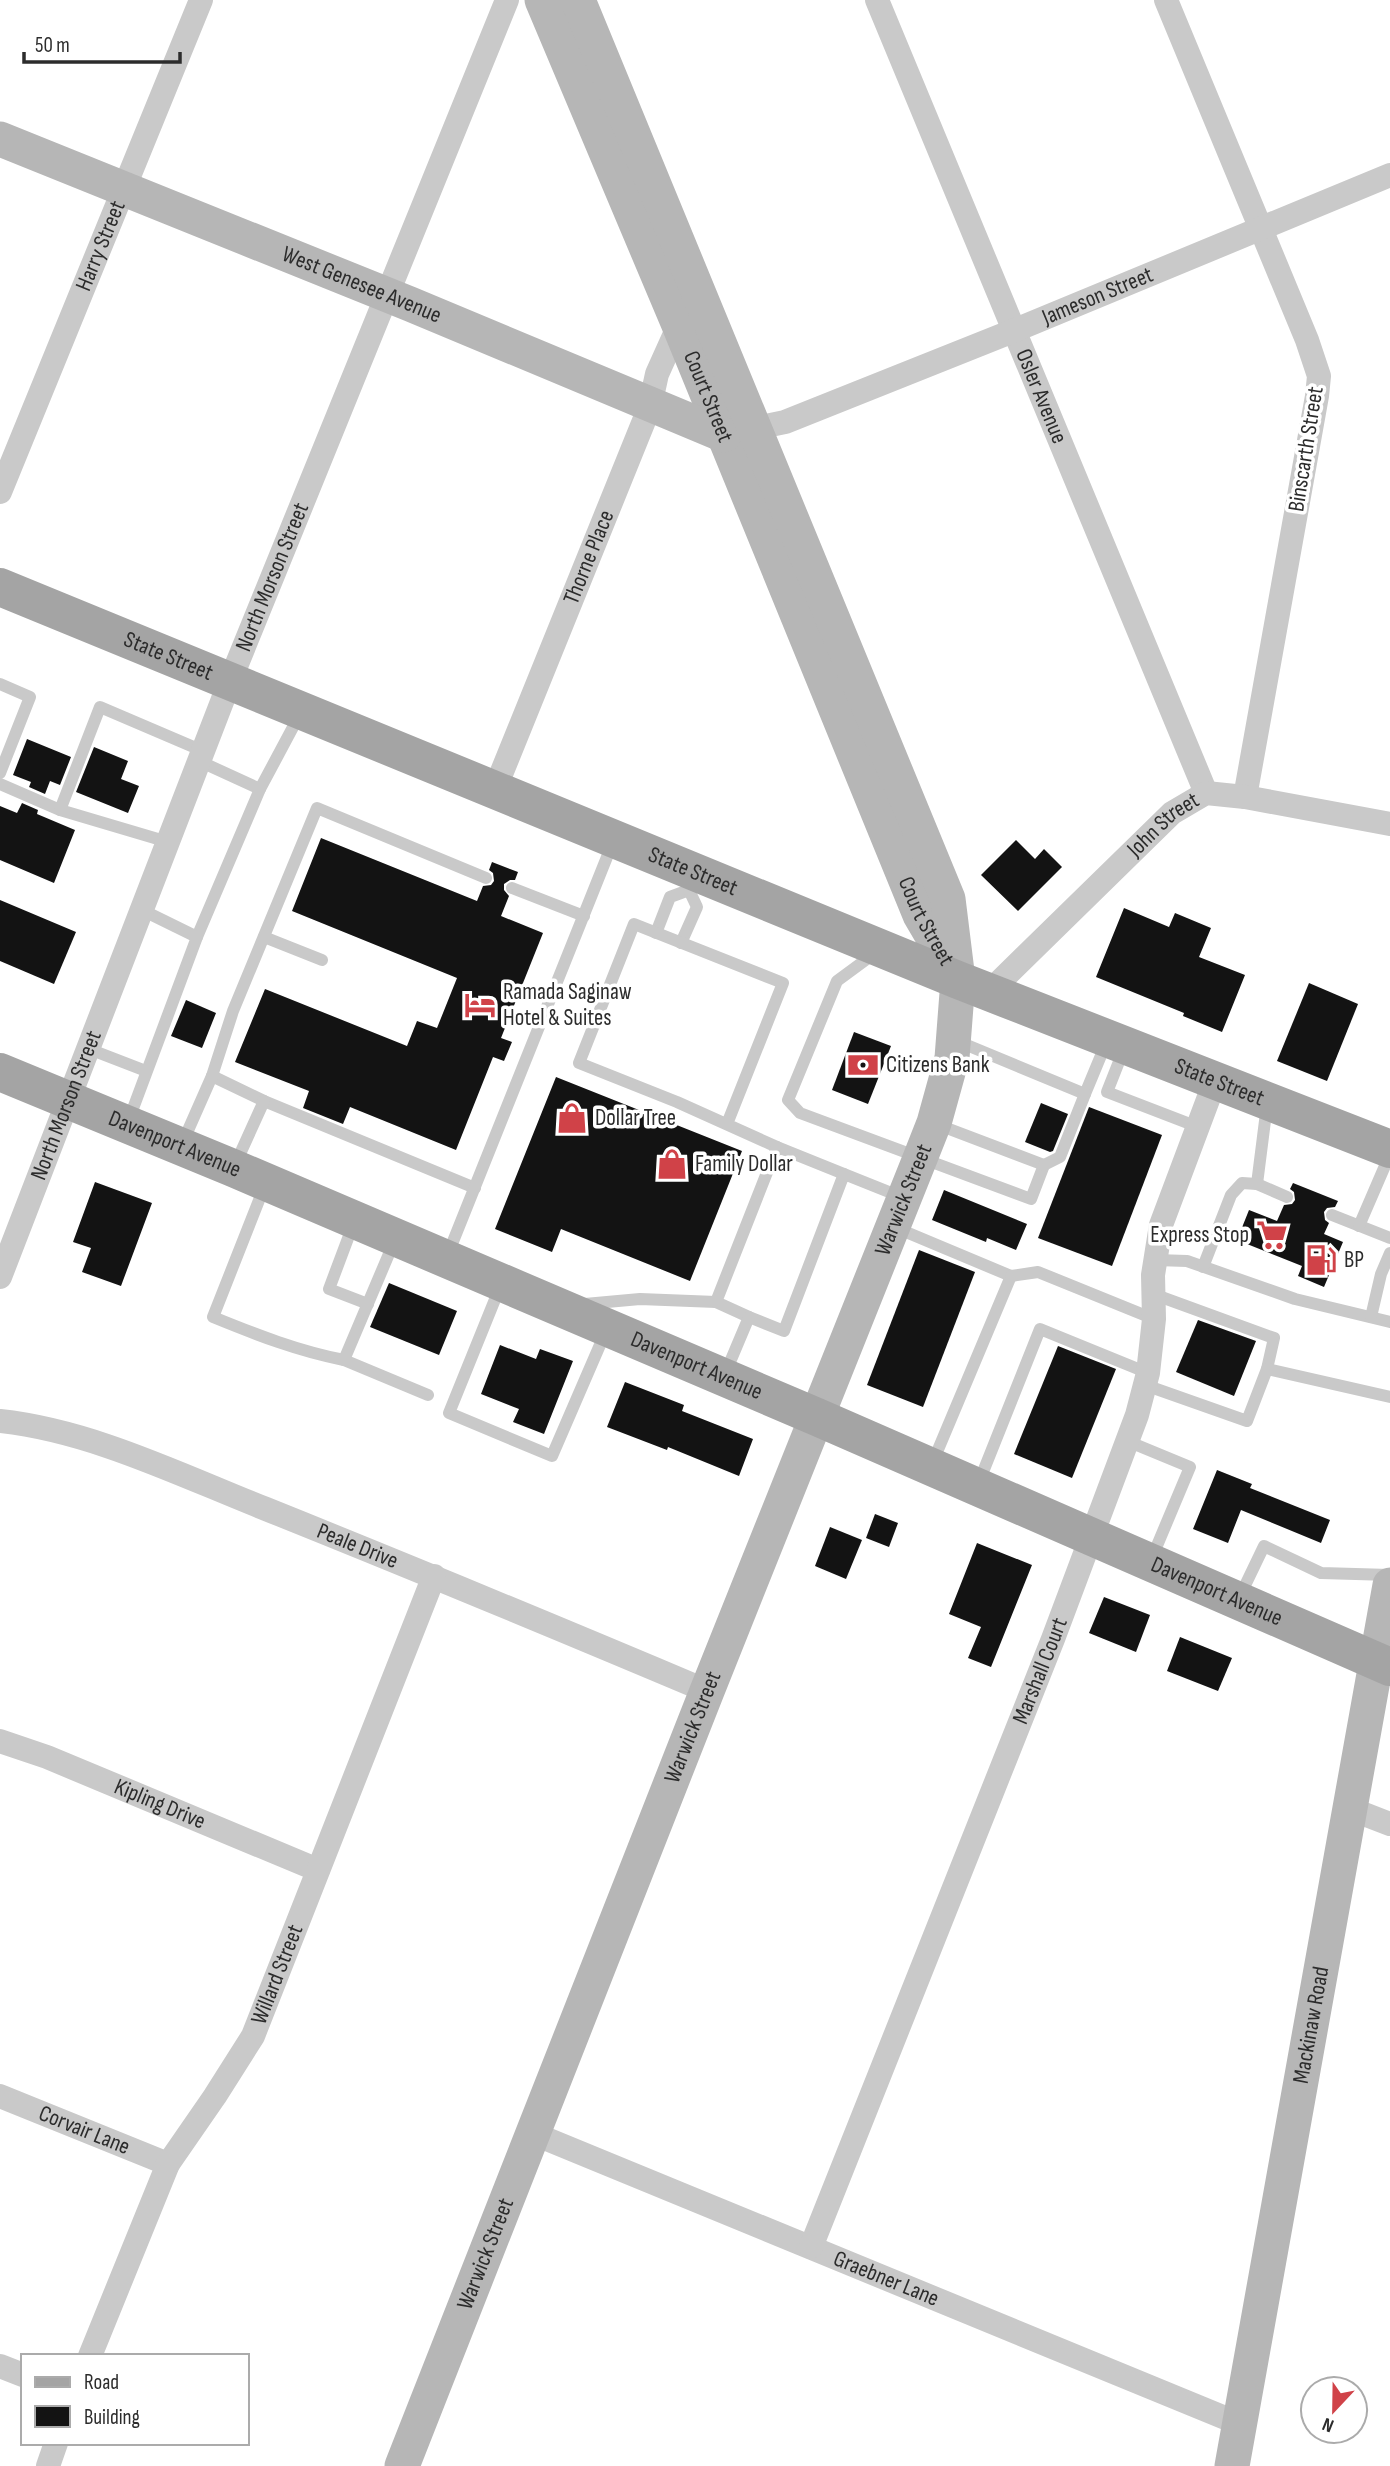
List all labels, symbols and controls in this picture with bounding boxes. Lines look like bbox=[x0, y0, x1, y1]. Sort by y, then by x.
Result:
scale bar bbox=[24, 21, 180, 65]
text: 50 m bbox=[35, 33, 70, 58]
street label: Harry Street bbox=[70, 196, 132, 295]
street label: West Genesee Avenue bbox=[278, 240, 446, 330]
street label: Jameson Street bbox=[1037, 261, 1157, 332]
street label: Osler Avenue bbox=[1009, 345, 1073, 448]
street label: Court Street bbox=[677, 347, 739, 446]
street label: Binscarth Street bbox=[1282, 384, 1330, 514]
street label: North Morson Street bbox=[230, 499, 315, 656]
street label: Thorne Place bbox=[557, 506, 620, 608]
street label: State Street bbox=[120, 625, 217, 687]
street label: John Street bbox=[1121, 786, 1204, 864]
street label: State Street bbox=[644, 840, 742, 902]
street label: Court Street bbox=[892, 873, 960, 971]
place label: Ramada Saginaw Hotel & Suites bbox=[503, 978, 632, 1032]
hotel icon: Ramada Saginaw Hotel & Suites bbox=[463, 988, 497, 1022]
street label: North Morson Street bbox=[25, 1027, 108, 1184]
bank icon: Citizens Bank bbox=[846, 1048, 880, 1082]
place label: Citizens Bank bbox=[886, 1051, 990, 1079]
street label: State Street bbox=[1170, 1052, 1268, 1112]
shop icon: Dollar Tree bbox=[555, 1101, 589, 1135]
street label: Davenport Avenue bbox=[104, 1104, 245, 1184]
place label: Dollar Tree bbox=[595, 1104, 676, 1132]
street label: Warwick Street bbox=[869, 1140, 938, 1259]
shop icon: Family Dollar bbox=[655, 1147, 689, 1181]
place label: Family Dollar bbox=[695, 1150, 793, 1178]
supermarket icon: Express Stop bbox=[1255, 1218, 1289, 1252]
place label: Express Stop bbox=[1150, 1221, 1249, 1249]
fuel station icon: BP bbox=[1304, 1243, 1338, 1277]
place label: BP bbox=[1344, 1246, 1364, 1274]
street label: Davenport Avenue bbox=[626, 1325, 767, 1406]
street label: Peale Drive bbox=[313, 1517, 402, 1575]
street label: Davenport Avenue bbox=[1147, 1550, 1287, 1632]
street label: Marshall Court bbox=[1007, 1614, 1074, 1728]
street label: Warwick Street bbox=[658, 1667, 727, 1787]
street label: Kipling Drive bbox=[110, 1773, 210, 1836]
street label: Willard Street bbox=[245, 1921, 309, 2028]
street label: Mackinaw Road bbox=[1287, 1964, 1335, 2086]
street label: Corvair Lane bbox=[35, 2099, 134, 2161]
street label: Warwick Street bbox=[451, 2194, 520, 2314]
street label: Graebner Lane bbox=[829, 2244, 943, 2313]
legend bbox=[21, 2354, 248, 2445]
text: Road bbox=[84, 2370, 119, 2395]
north arrow bbox=[1299, 2375, 1369, 2445]
text: Building bbox=[84, 2405, 140, 2430]
text: N bbox=[1319, 2412, 1337, 2437]

